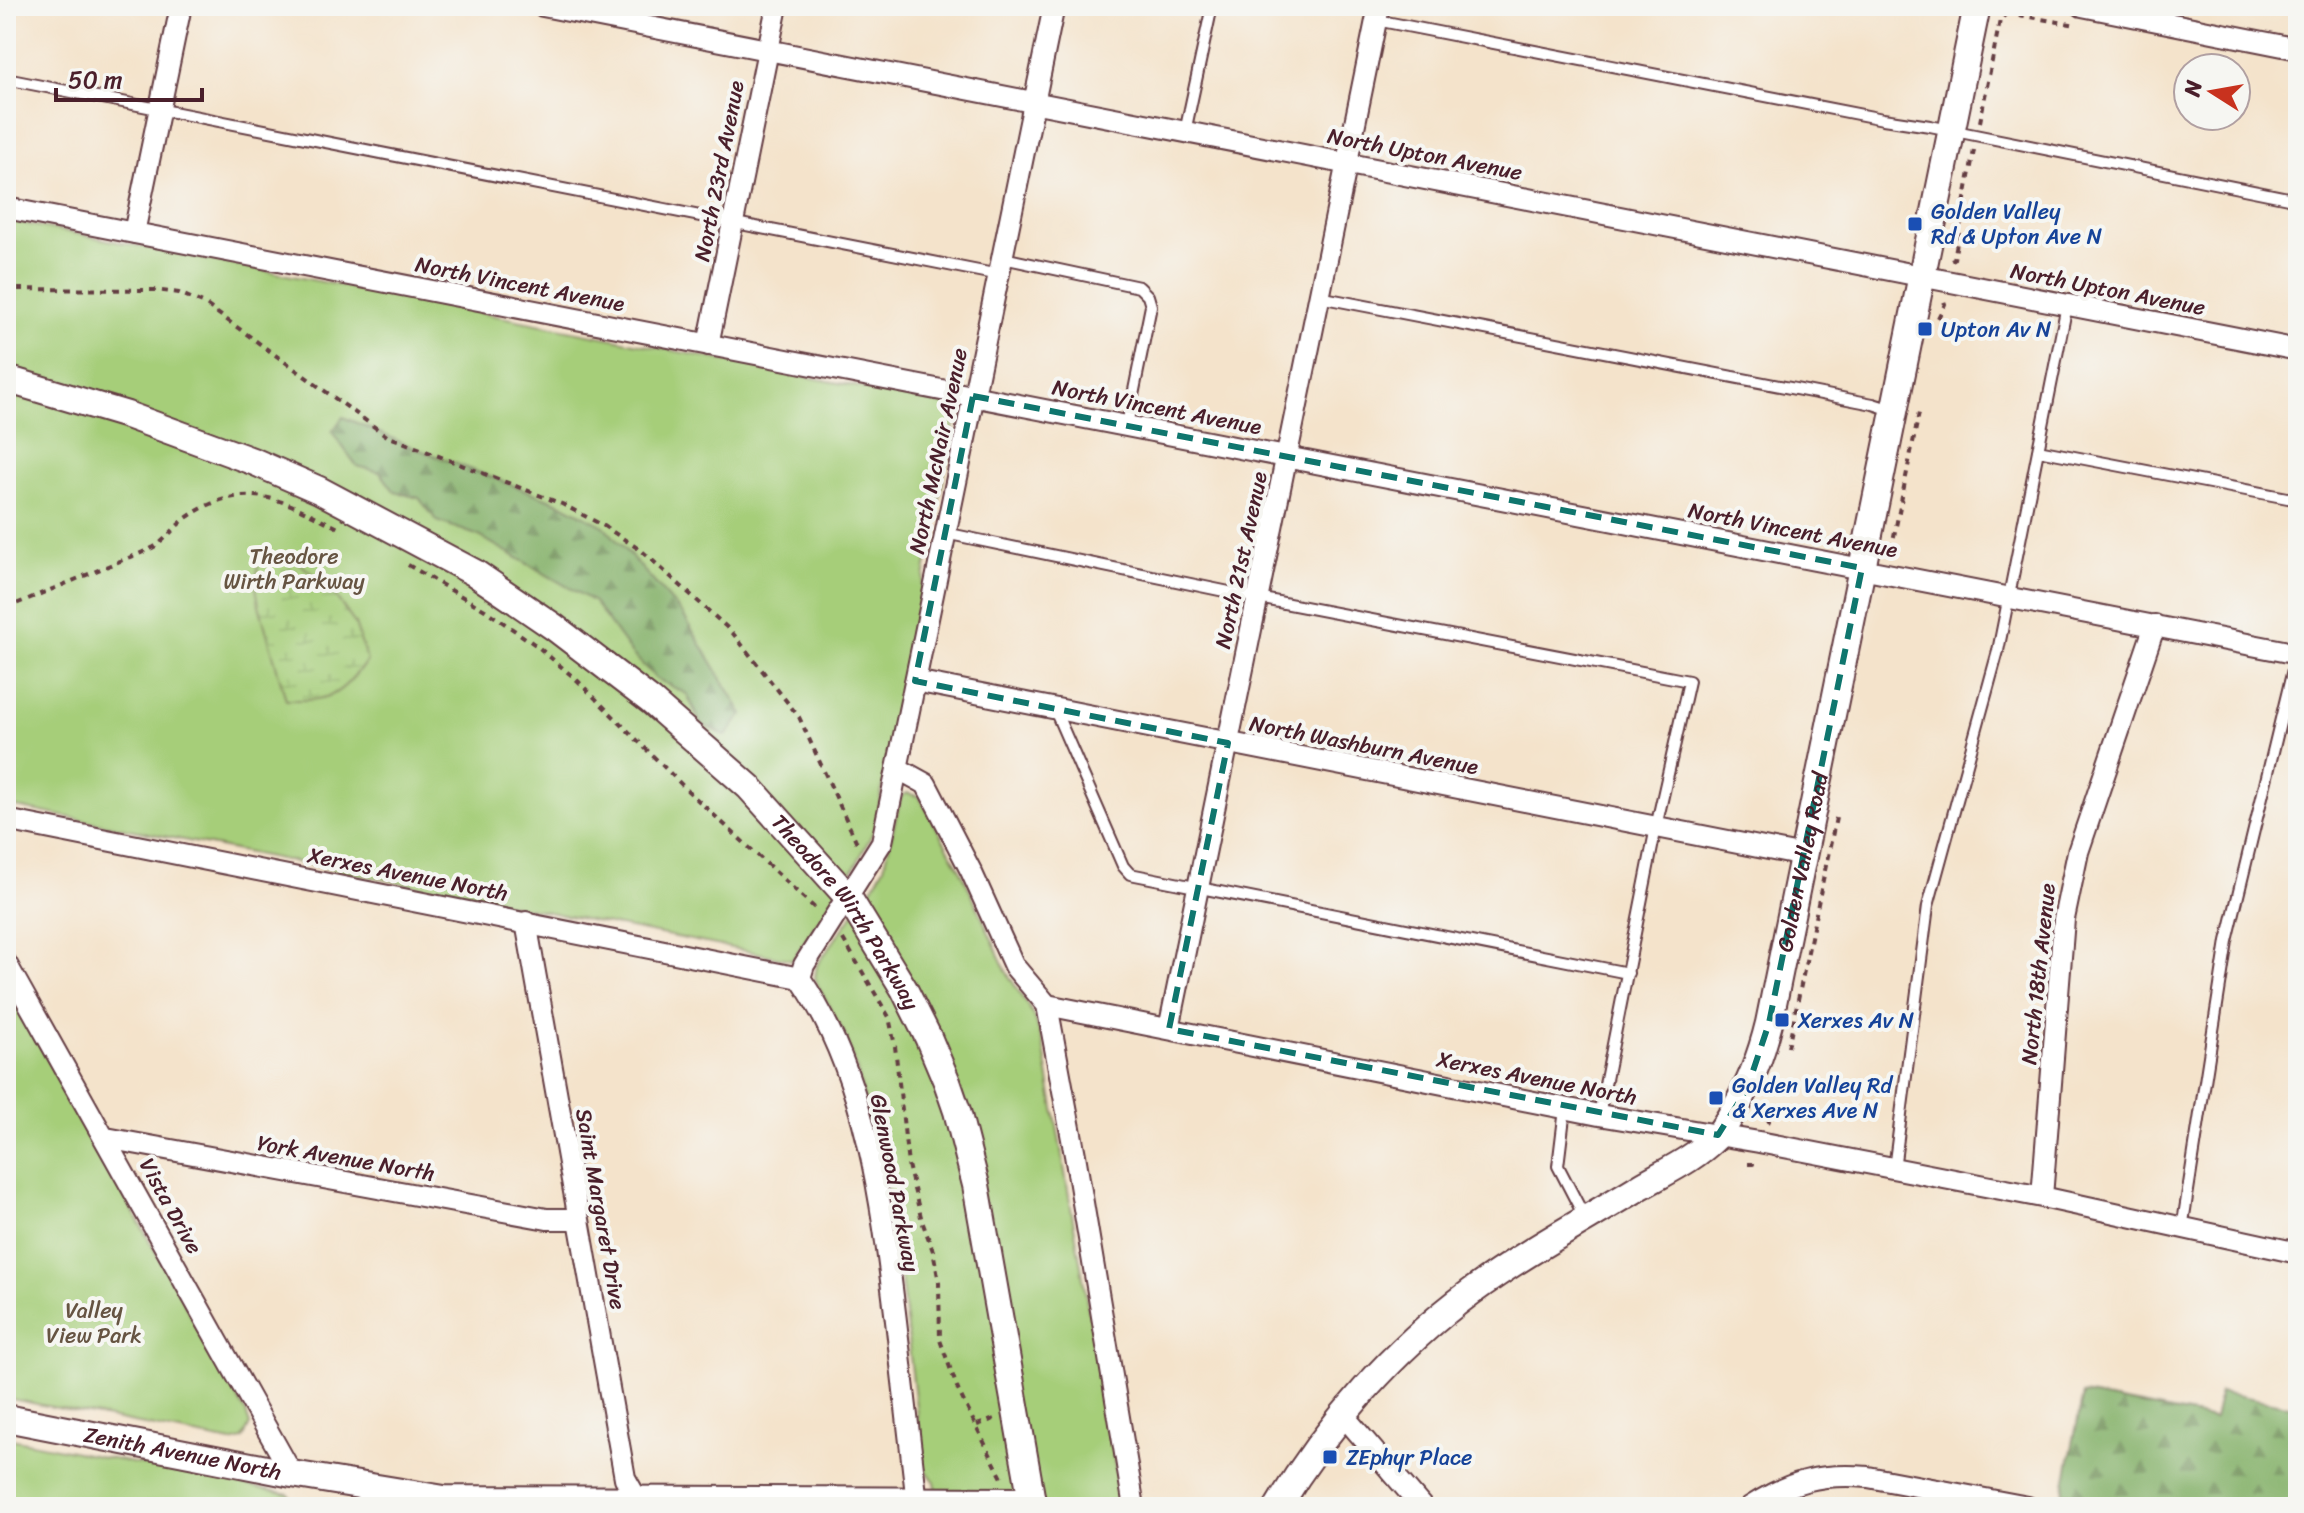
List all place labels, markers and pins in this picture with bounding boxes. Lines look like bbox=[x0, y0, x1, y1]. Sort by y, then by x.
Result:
place label: Golden Valley Rd & Upton Ave N bbox=[1931, 192, 2102, 256]
marker: Golden Valley Rd & Upton Ave N bbox=[1906, 215, 1924, 233]
place label: Upton Av N bbox=[1941, 310, 2051, 349]
marker: Upton Av N bbox=[1916, 320, 1934, 338]
place label: Xerxes Av N bbox=[1797, 1001, 1914, 1040]
marker: Xerxes Av N bbox=[1773, 1011, 1791, 1029]
place label: Golden Valley Rd & Xerxes Ave N bbox=[1732, 1066, 1893, 1130]
marker: Golden Valley Rd & Xerxes Ave N bbox=[1707, 1089, 1725, 1107]
place label: ZEphyr Place bbox=[1346, 1438, 1472, 1477]
marker: ZEphyr Place bbox=[1321, 1448, 1339, 1466]

